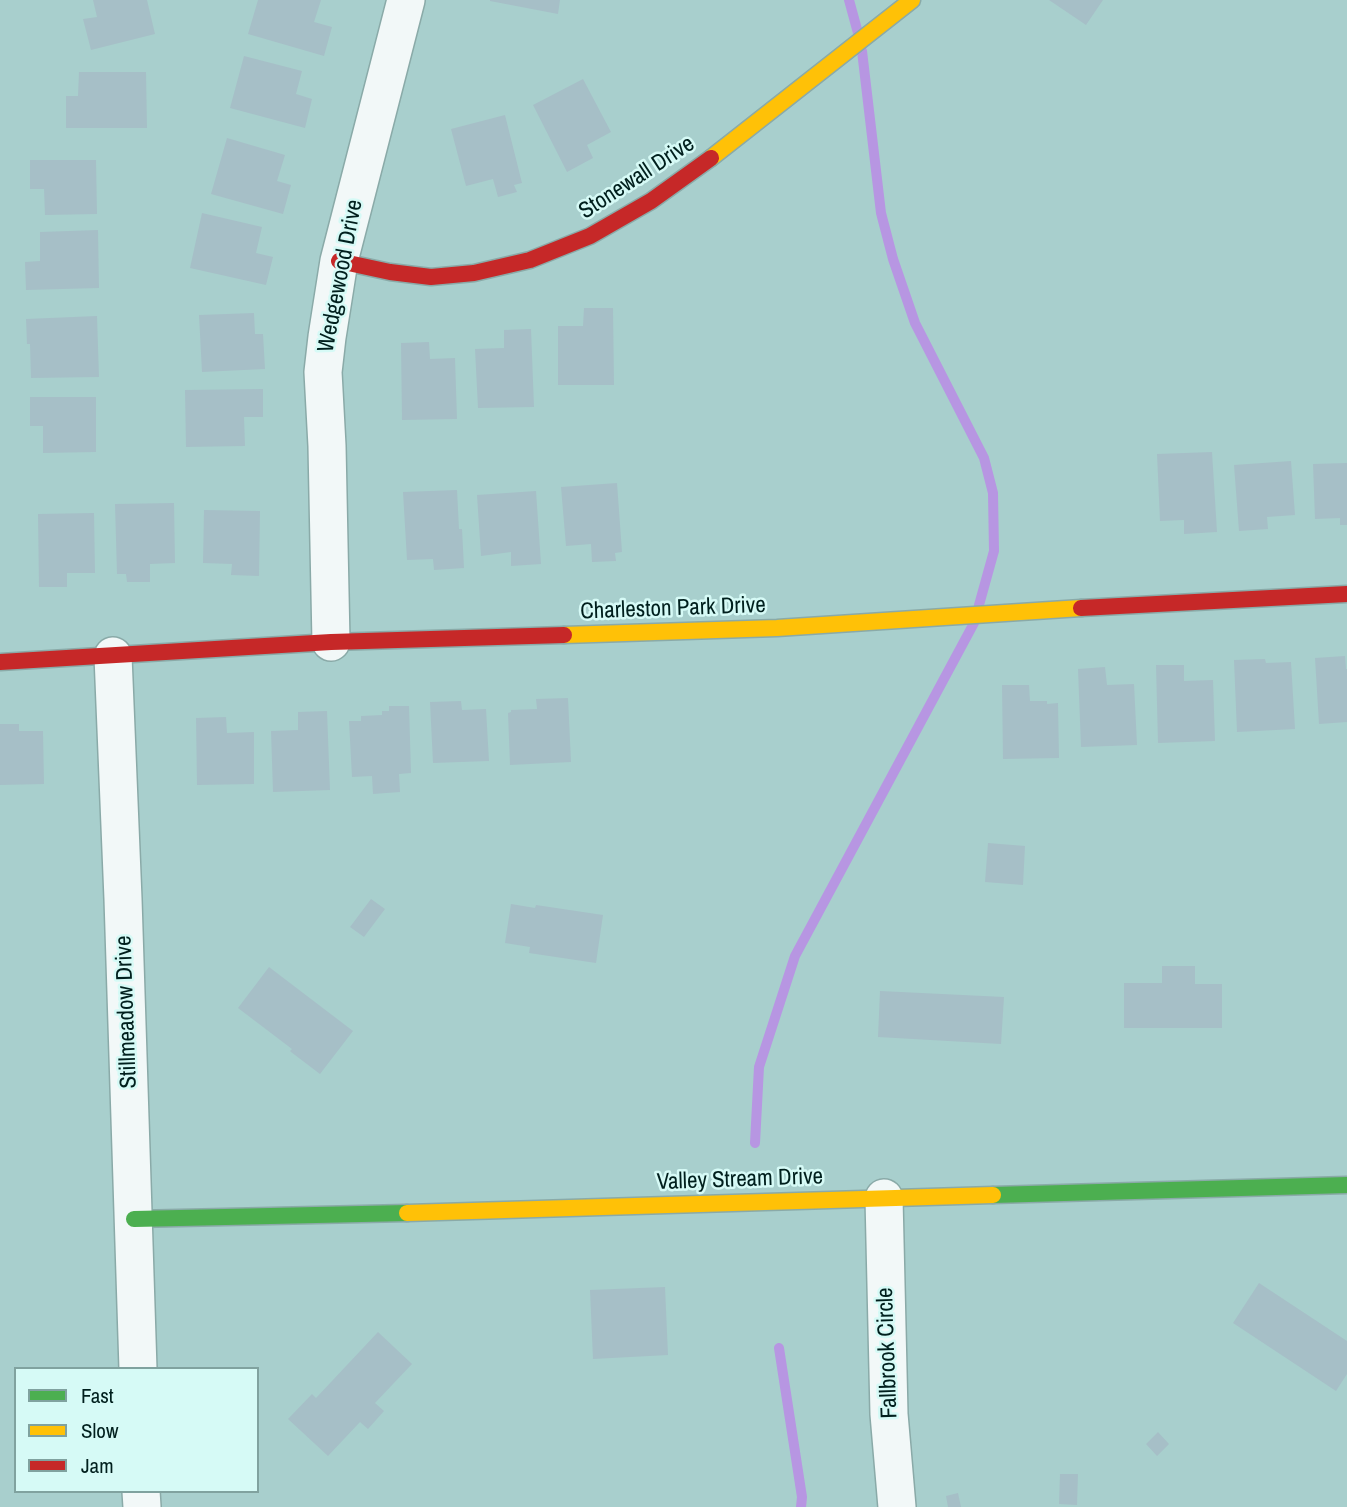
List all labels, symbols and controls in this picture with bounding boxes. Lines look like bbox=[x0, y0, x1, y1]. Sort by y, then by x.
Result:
street label: Stonewall Drive bbox=[574, 130, 700, 226]
street label: Wedgewood Drive bbox=[313, 197, 369, 355]
street label: Charleston Park Drive bbox=[580, 592, 766, 626]
street label: Stillmeadow Drive bbox=[111, 935, 143, 1089]
street label: Valley Stream Drive bbox=[656, 1163, 824, 1197]
street label: Fallbrook Circle bbox=[872, 1287, 904, 1419]
legend bbox=[14, 1367, 259, 1493]
text: Fast bbox=[81, 1381, 114, 1410]
text: Slow bbox=[81, 1416, 118, 1445]
text: Jam bbox=[81, 1451, 114, 1480]

